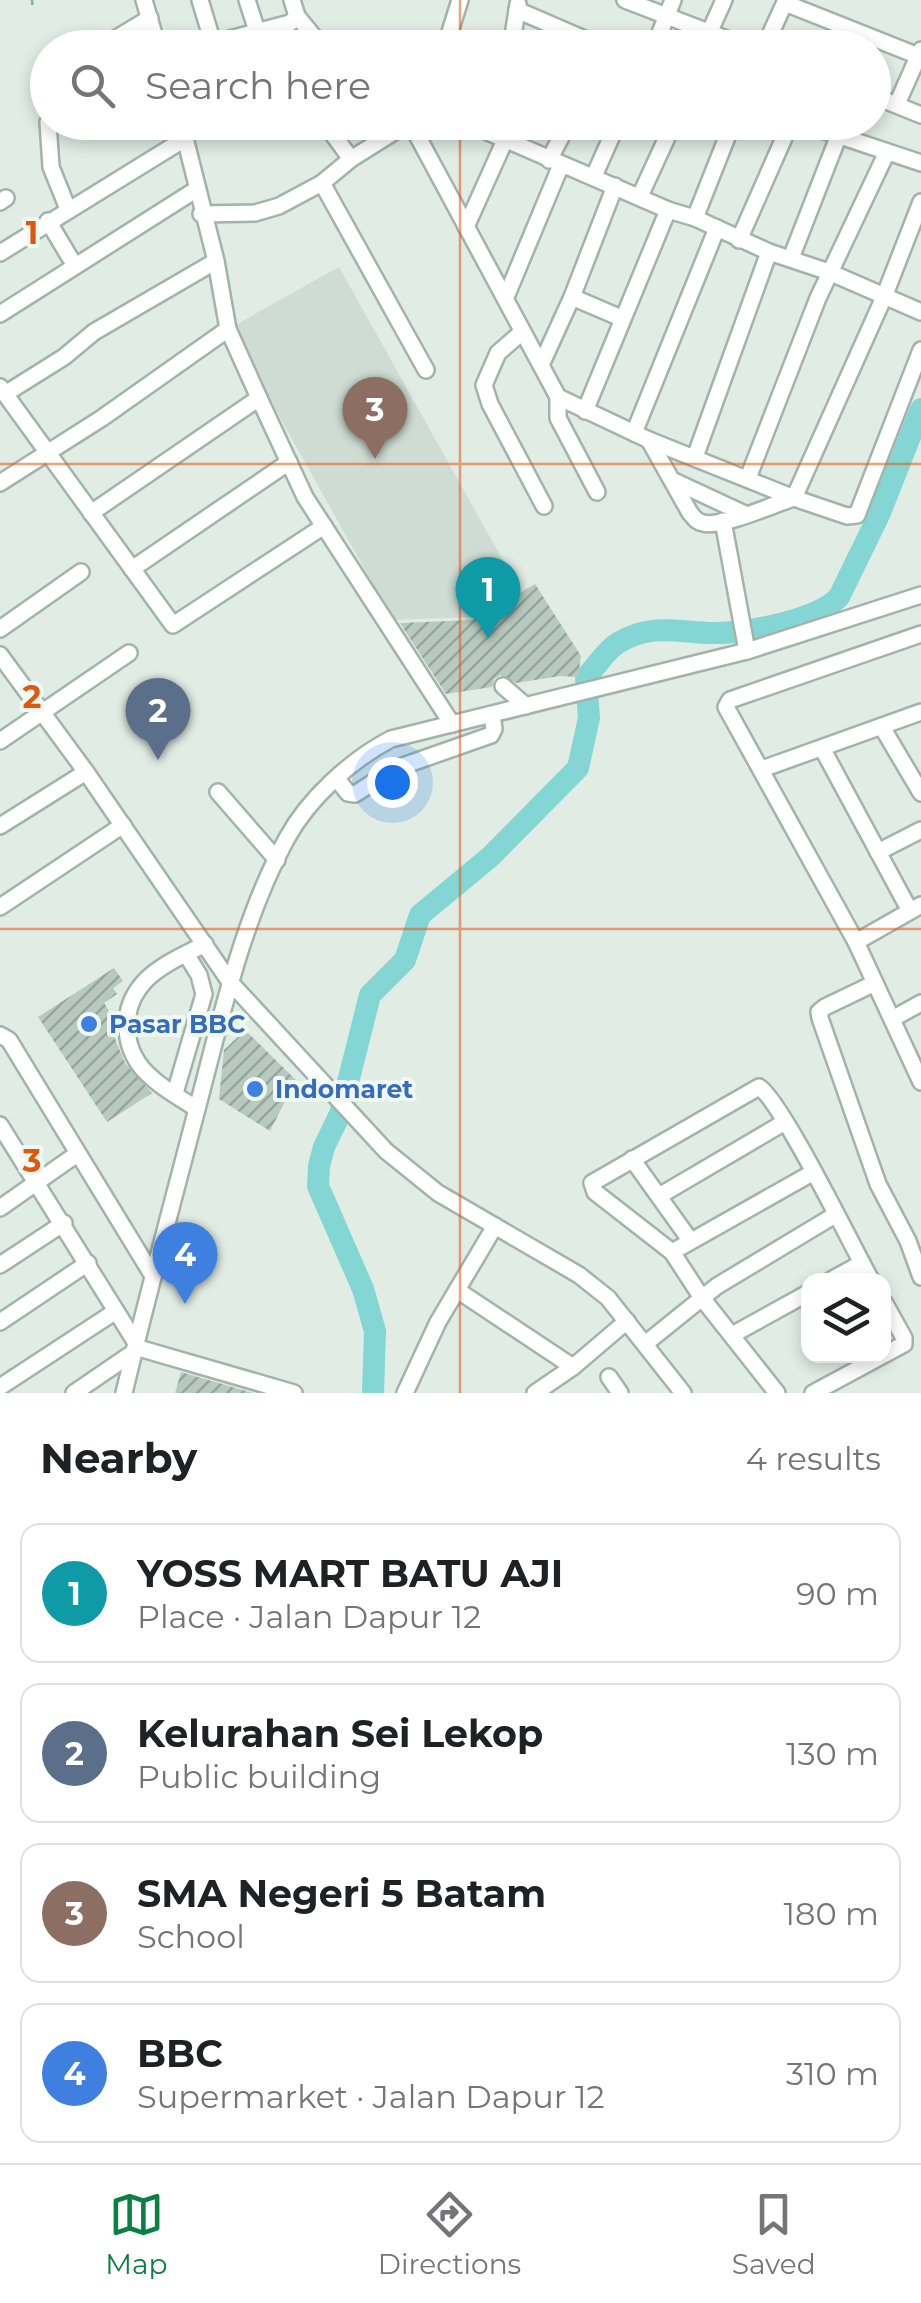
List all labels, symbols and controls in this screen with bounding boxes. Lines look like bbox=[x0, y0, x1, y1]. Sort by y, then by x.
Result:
search box bbox=[30, 30, 891, 140]
icon: search bbox=[65, 58, 120, 113]
text: Search here bbox=[145, 62, 371, 109]
text: 1 bbox=[26, 213, 38, 252]
pin: 3 bbox=[342, 376, 408, 459]
pin: 1 bbox=[456, 556, 520, 639]
text: 2 bbox=[23, 677, 41, 716]
pin: 2 bbox=[126, 678, 190, 760]
your location bbox=[367, 757, 418, 808]
place label: Pasar BBC bbox=[109, 1009, 245, 1039]
marker: Pasar BBC bbox=[78, 1013, 100, 1035]
place label: Indomaret bbox=[275, 1074, 413, 1104]
marker: Indomaret bbox=[244, 1078, 266, 1100]
text: 3 bbox=[22, 1141, 41, 1180]
pin: 4 bbox=[152, 1222, 218, 1304]
map controls bbox=[801, 1273, 891, 1363]
button: layers bbox=[801, 1273, 891, 1363]
text: Nearby bbox=[40, 1432, 197, 1484]
text: 4 results bbox=[746, 1439, 881, 1478]
text: YOSS MART BATU AJI bbox=[137, 1550, 563, 1597]
text: 1 bbox=[68, 1574, 81, 1613]
text: 90 m bbox=[796, 1574, 879, 1613]
text: Place · Jalan Dapur 12 bbox=[137, 1597, 481, 1636]
text: Kelurahan Sei Lekop bbox=[137, 1710, 543, 1757]
text: 2 bbox=[65, 1734, 84, 1773]
text: 130 m bbox=[786, 1734, 879, 1773]
text: Public building bbox=[137, 1757, 381, 1796]
text: SMA Negeri 5 Batam bbox=[137, 1870, 546, 1917]
text: 3 bbox=[65, 1894, 84, 1933]
text: 180 m bbox=[784, 1894, 879, 1933]
text: School bbox=[137, 1917, 245, 1956]
text: BBC bbox=[137, 2030, 223, 2077]
text: 4 bbox=[63, 2054, 86, 2093]
text: 310 m bbox=[786, 2054, 879, 2093]
text: Supermarket · Jalan Dapur 12 bbox=[137, 2077, 605, 2116]
tab: Map bbox=[105, 2187, 167, 2281]
tab: Directions bbox=[378, 2187, 521, 2281]
tab: Saved bbox=[732, 2187, 816, 2281]

